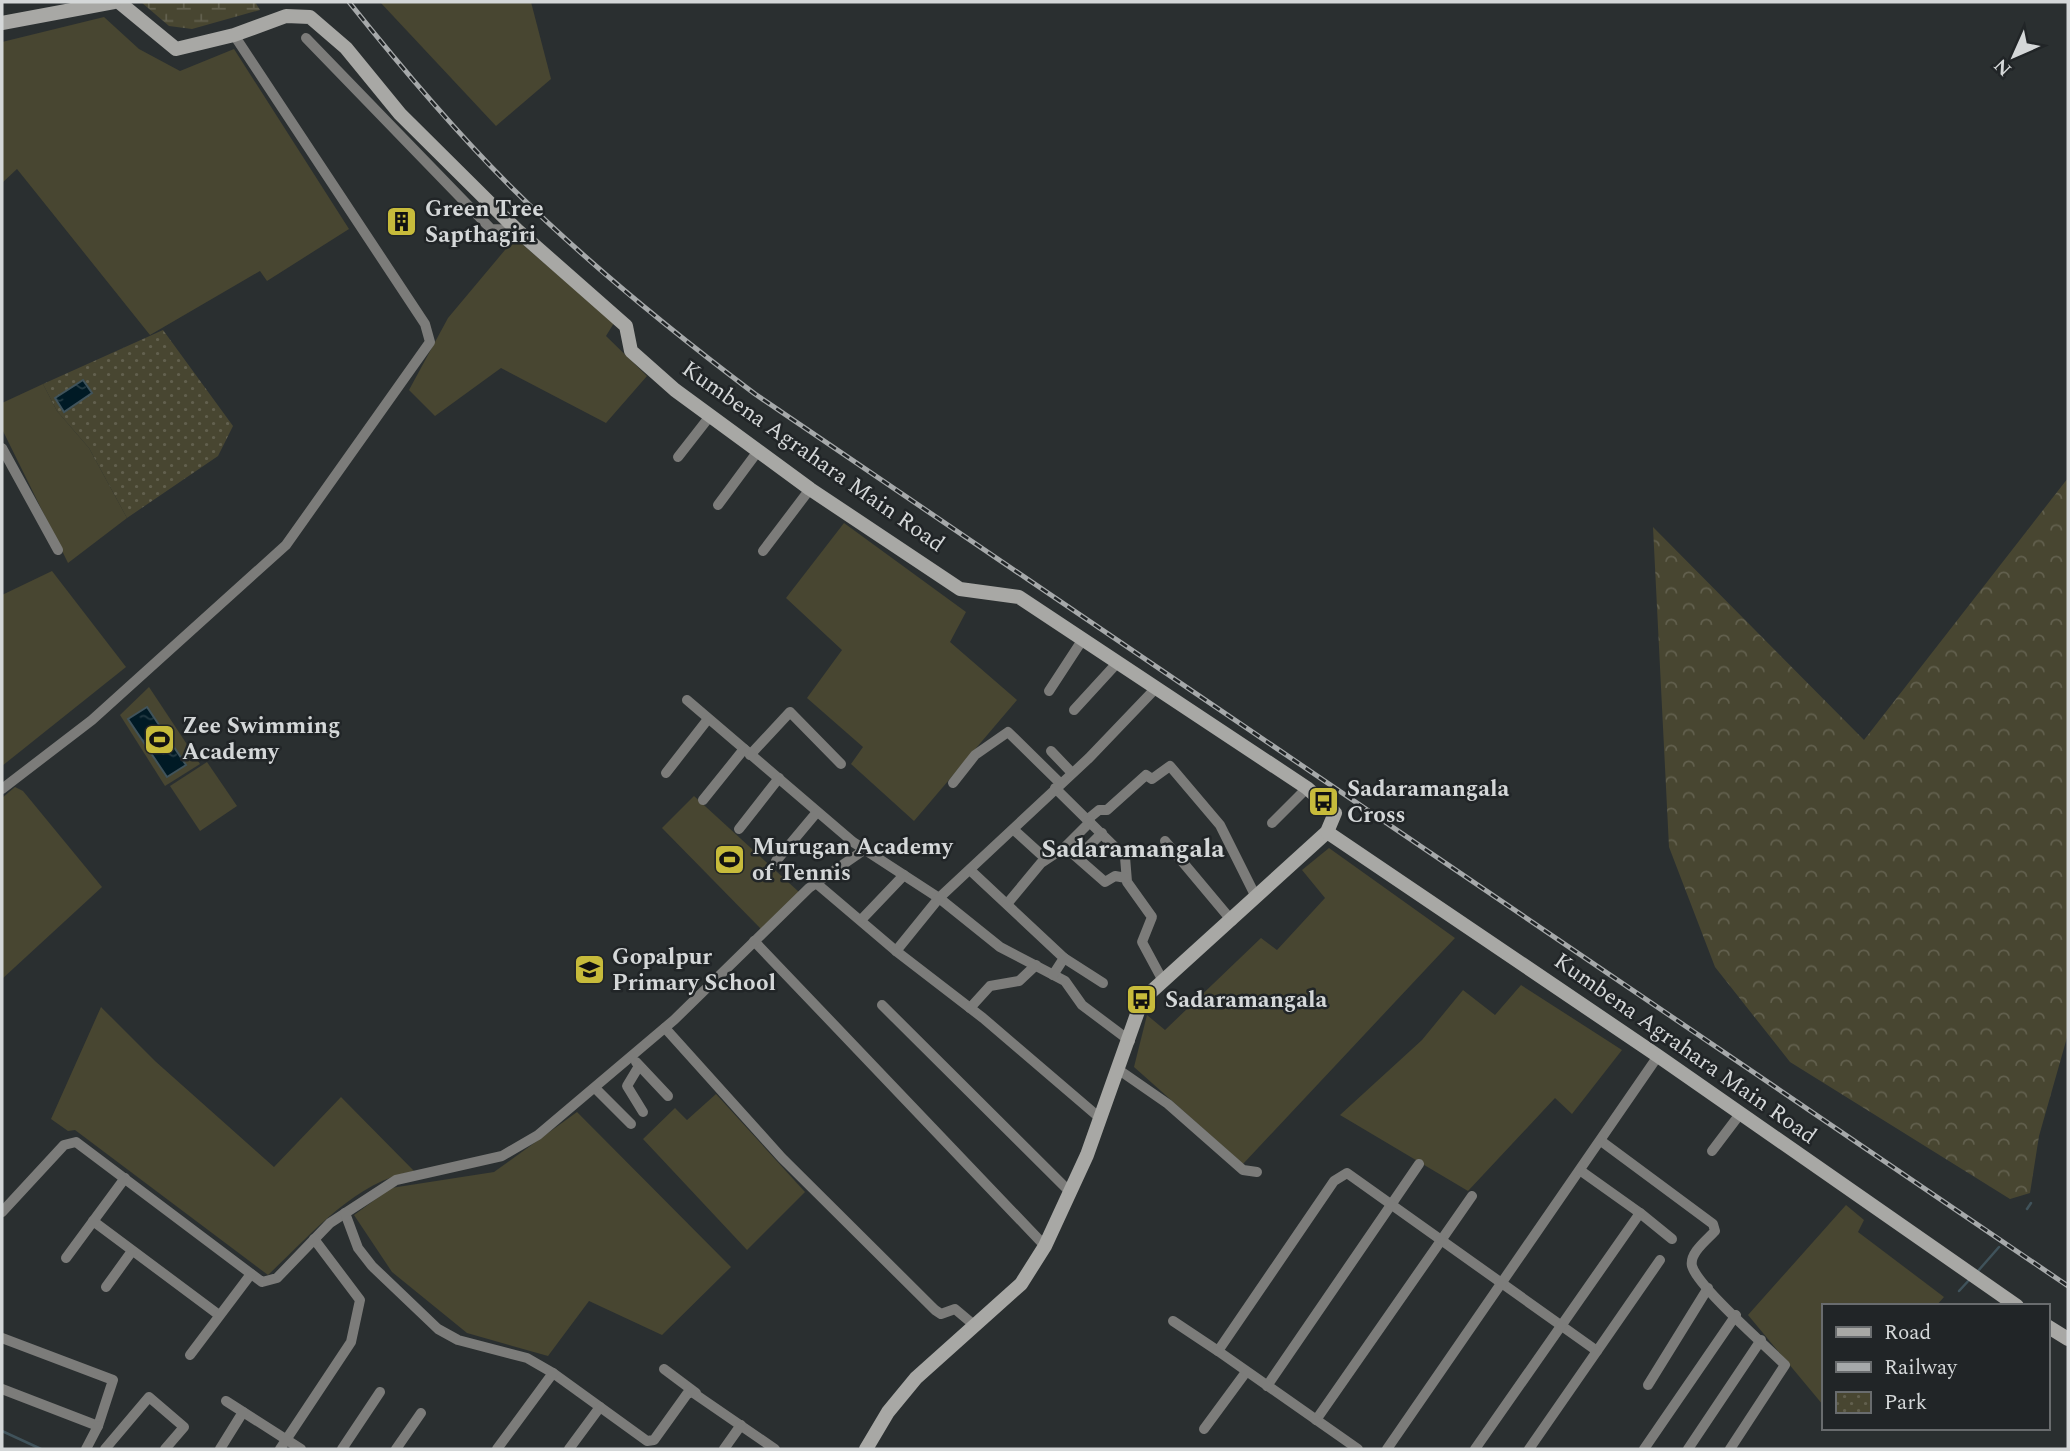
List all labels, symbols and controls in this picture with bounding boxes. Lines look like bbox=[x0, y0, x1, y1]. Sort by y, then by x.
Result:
north arrow bbox=[1979, 21, 2049, 91]
text: N bbox=[1987, 51, 2019, 83]
place label: Green Tree Sapthagiri bbox=[425, 192, 544, 253]
building icon: Green Tree Sapthagiri bbox=[385, 205, 419, 239]
street label: Kumbena Agrahara Main Road bbox=[674, 352, 952, 562]
place label: Zee Swimming Academy bbox=[182, 709, 340, 770]
sports icon: Zee Swimming Academy bbox=[142, 722, 176, 756]
place label: Sadaramangala Cross bbox=[1347, 772, 1509, 833]
bus stop icon: Sadaramangala Cross bbox=[1307, 785, 1341, 819]
district label: Sadaramangala bbox=[1041, 829, 1225, 869]
place label: Murugan Academy of Tennis bbox=[752, 830, 954, 891]
sports icon: Murugan Academy of Tennis bbox=[712, 843, 746, 877]
place label: Gopalpur Primary School bbox=[612, 940, 776, 1001]
street label: Kumbena Agrahara Main Road bbox=[1546, 944, 1824, 1154]
school or university icon: Gopalpur Primary School bbox=[572, 953, 606, 987]
bus stop icon: Sadaramangala bbox=[1125, 983, 1159, 1017]
place label: Sadaramangala bbox=[1165, 983, 1327, 1018]
legend bbox=[1822, 1304, 2049, 1430]
text: Road bbox=[1884, 1317, 1931, 1349]
text: Railway bbox=[1884, 1352, 1958, 1384]
text: Park bbox=[1884, 1387, 1928, 1419]

